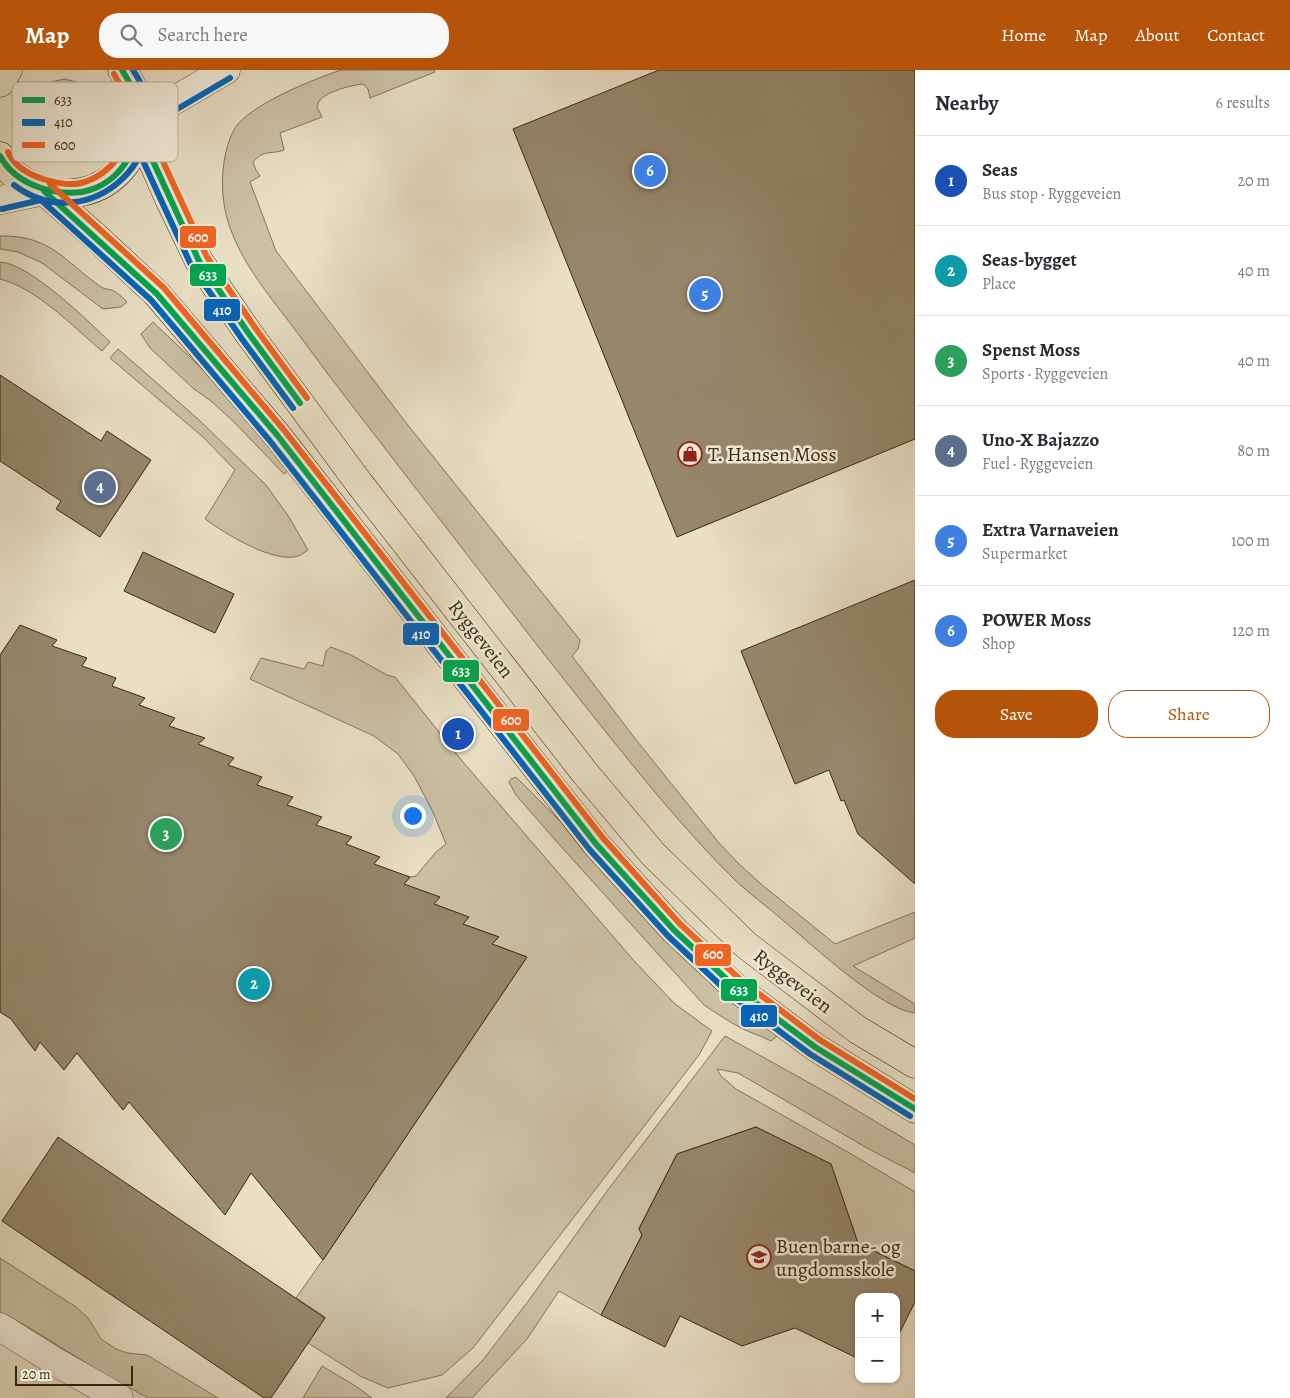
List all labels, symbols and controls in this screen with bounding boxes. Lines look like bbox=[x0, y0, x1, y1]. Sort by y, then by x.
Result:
search box bbox=[99, 13, 449, 58]
text: Map bbox=[25, 19, 69, 51]
icon: search bbox=[117, 21, 145, 49]
text: Search here bbox=[157, 22, 248, 48]
text: Home bbox=[1001, 23, 1046, 47]
text: Map bbox=[1074, 23, 1107, 47]
text: About bbox=[1135, 23, 1179, 47]
text: Contact bbox=[1207, 23, 1265, 47]
legend bbox=[12, 82, 178, 162]
text: Nearby bbox=[935, 89, 998, 117]
text: 633 bbox=[54, 91, 72, 110]
text: 6 results bbox=[1216, 92, 1270, 114]
text: 410 bbox=[54, 113, 73, 132]
text: 600 bbox=[54, 136, 75, 155]
pin: 6 bbox=[634, 152, 666, 190]
text: Seas bbox=[982, 157, 1018, 183]
text: 1 bbox=[948, 170, 954, 192]
text: 20 m bbox=[1237, 170, 1270, 192]
text: Bus stop · Ryggeveien bbox=[982, 183, 1121, 205]
line badge: 600 bbox=[179, 225, 217, 249]
text: 600 bbox=[188, 228, 208, 247]
text: Seas-bygget bbox=[982, 247, 1077, 273]
text: 2 bbox=[947, 260, 955, 282]
text: 40 m bbox=[1238, 260, 1270, 282]
line badge: 633 bbox=[189, 263, 227, 287]
text: 633 bbox=[199, 266, 217, 285]
text: Place bbox=[982, 273, 1016, 295]
pin: 5 bbox=[689, 275, 721, 313]
line badge: 410 bbox=[203, 298, 241, 322]
text: 410 bbox=[213, 301, 231, 320]
text: Spenst Moss bbox=[982, 337, 1080, 363]
text: 3 bbox=[948, 350, 954, 372]
text: 40 m bbox=[1238, 350, 1270, 372]
text: Sports · Ryggeveien bbox=[982, 363, 1108, 385]
text: Uno-X Bajazzo bbox=[982, 427, 1099, 453]
text: 4 bbox=[947, 440, 955, 462]
text: 80 m bbox=[1237, 440, 1270, 462]
shop icon: T. Hansen Moss bbox=[677, 441, 703, 467]
place label: T. Hansen Moss bbox=[708, 441, 836, 468]
text: Fuel · Ryggeveien bbox=[982, 453, 1093, 475]
pin: 4 bbox=[84, 468, 116, 506]
text: Extra Varnaveien bbox=[982, 517, 1119, 543]
text: 5 bbox=[948, 530, 954, 552]
text: 100 m bbox=[1231, 530, 1270, 552]
text: Supermarket bbox=[982, 543, 1068, 565]
street label: Ryggeveien bbox=[442, 594, 520, 684]
text: POWER Moss bbox=[982, 607, 1091, 633]
text: 6 bbox=[947, 620, 955, 642]
text: 120 m bbox=[1232, 620, 1270, 642]
line badge: 410 bbox=[402, 622, 440, 646]
text: 410 bbox=[412, 625, 430, 644]
text: Shop bbox=[982, 633, 1015, 655]
line badge: 633 bbox=[442, 659, 480, 683]
text: 633 bbox=[452, 662, 470, 681]
button: Save bbox=[935, 690, 1098, 738]
button: Share bbox=[1108, 690, 1270, 738]
line badge: 600 bbox=[492, 708, 530, 732]
text: 600 bbox=[501, 711, 521, 730]
pin: 1 bbox=[442, 715, 474, 753]
your location bbox=[400, 803, 426, 829]
pin: 3 bbox=[150, 815, 182, 853]
street label: Ryggeveien bbox=[748, 942, 838, 1020]
line badge: 600 bbox=[694, 943, 732, 967]
text: 600 bbox=[703, 945, 723, 964]
pin: 2 bbox=[238, 965, 270, 1003]
line badge: 633 bbox=[720, 978, 758, 1002]
text: 633 bbox=[730, 981, 748, 1000]
line badge: 410 bbox=[740, 1004, 778, 1028]
text: 410 bbox=[750, 1007, 768, 1026]
place label: Buen barne- og ungdomsskole bbox=[776, 1233, 901, 1283]
school or university icon: Buen barne- og ungdomsskole bbox=[746, 1244, 772, 1270]
map controls bbox=[855, 1293, 900, 1383]
button: + bbox=[855, 1293, 900, 1338]
button: − bbox=[855, 1338, 900, 1383]
scale bar bbox=[15, 1363, 132, 1386]
text: 20 m bbox=[22, 1365, 51, 1384]

